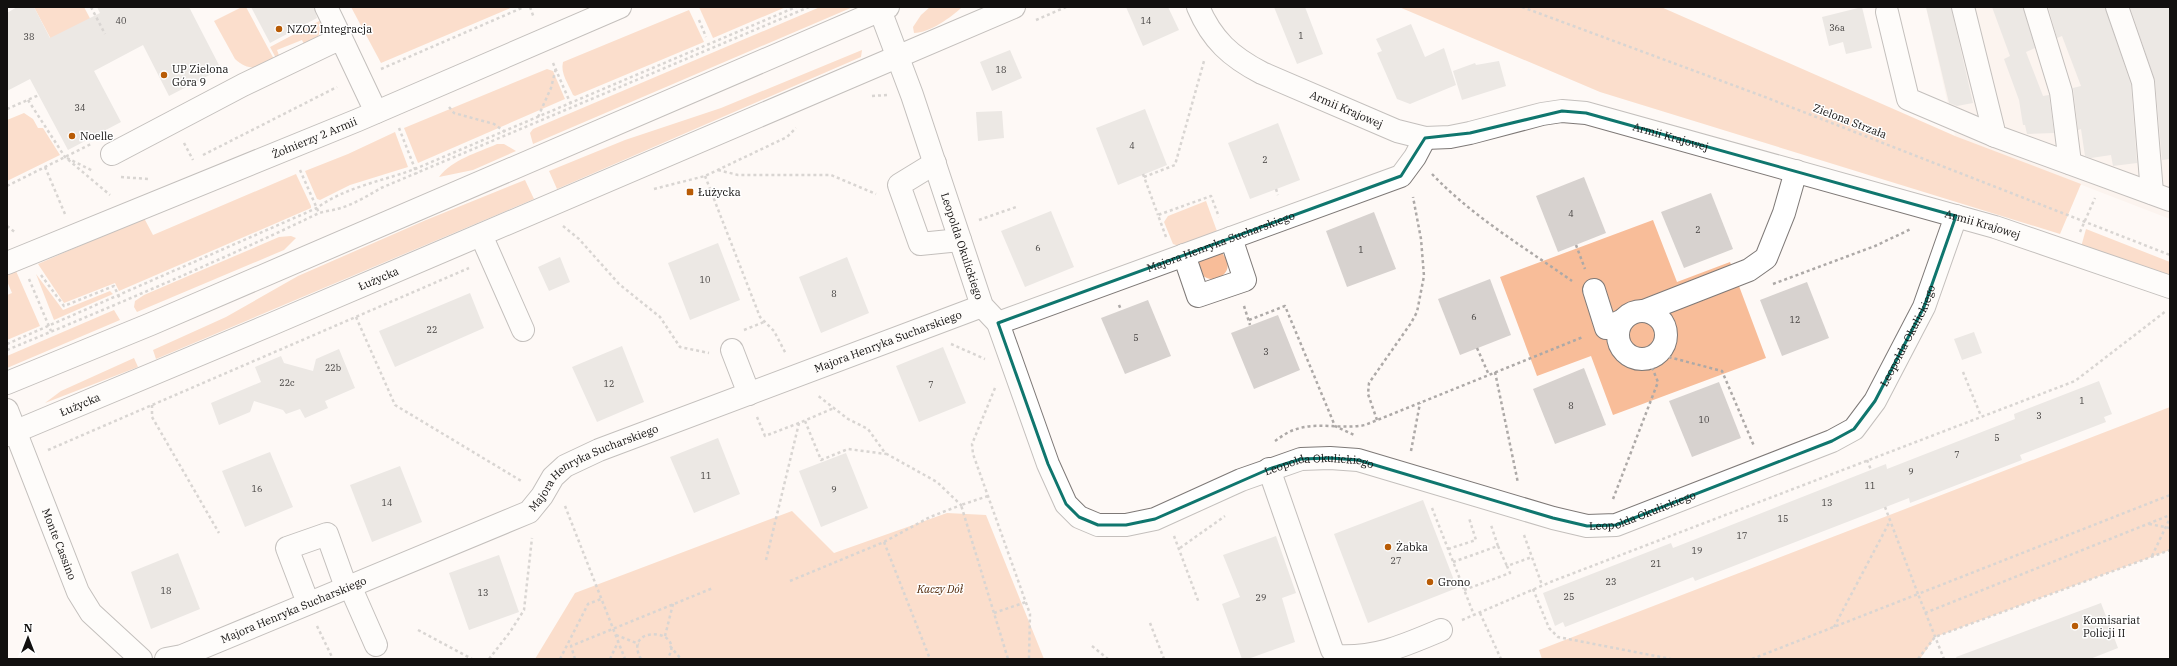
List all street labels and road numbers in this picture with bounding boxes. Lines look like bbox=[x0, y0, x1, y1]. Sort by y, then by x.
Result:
street label: Armii Krajowej bbox=[1308, 87, 1385, 131]
street label: Zielona Strzała bbox=[1811, 101, 1889, 141]
street label: Żołnierzy 2 Armii bbox=[270, 114, 360, 161]
street label: Armii Krajowej bbox=[1631, 119, 1710, 154]
street label: Leopolda Okulickiego bbox=[938, 191, 986, 301]
street label: Armii Krajowej bbox=[1943, 206, 2022, 242]
street label: Majora Henryka Sucharskiego bbox=[1145, 208, 1297, 275]
street label: Łużycka bbox=[356, 264, 401, 293]
street label: Leopolda Okulickiego bbox=[1877, 283, 1938, 389]
street label: Majora Henryka Sucharskiego bbox=[812, 307, 964, 375]
street label: Łużycka bbox=[57, 390, 102, 419]
street label: Majora Henryka Sucharskiego bbox=[525, 421, 660, 514]
street label: Leopolda Okulickiego bbox=[1262, 451, 1376, 478]
street label: Leopolda Okulickiego bbox=[1589, 488, 1698, 533]
street label: Monte Cassino bbox=[39, 506, 80, 582]
street label: Majora Henryka Sucharskiego bbox=[219, 573, 368, 646]

